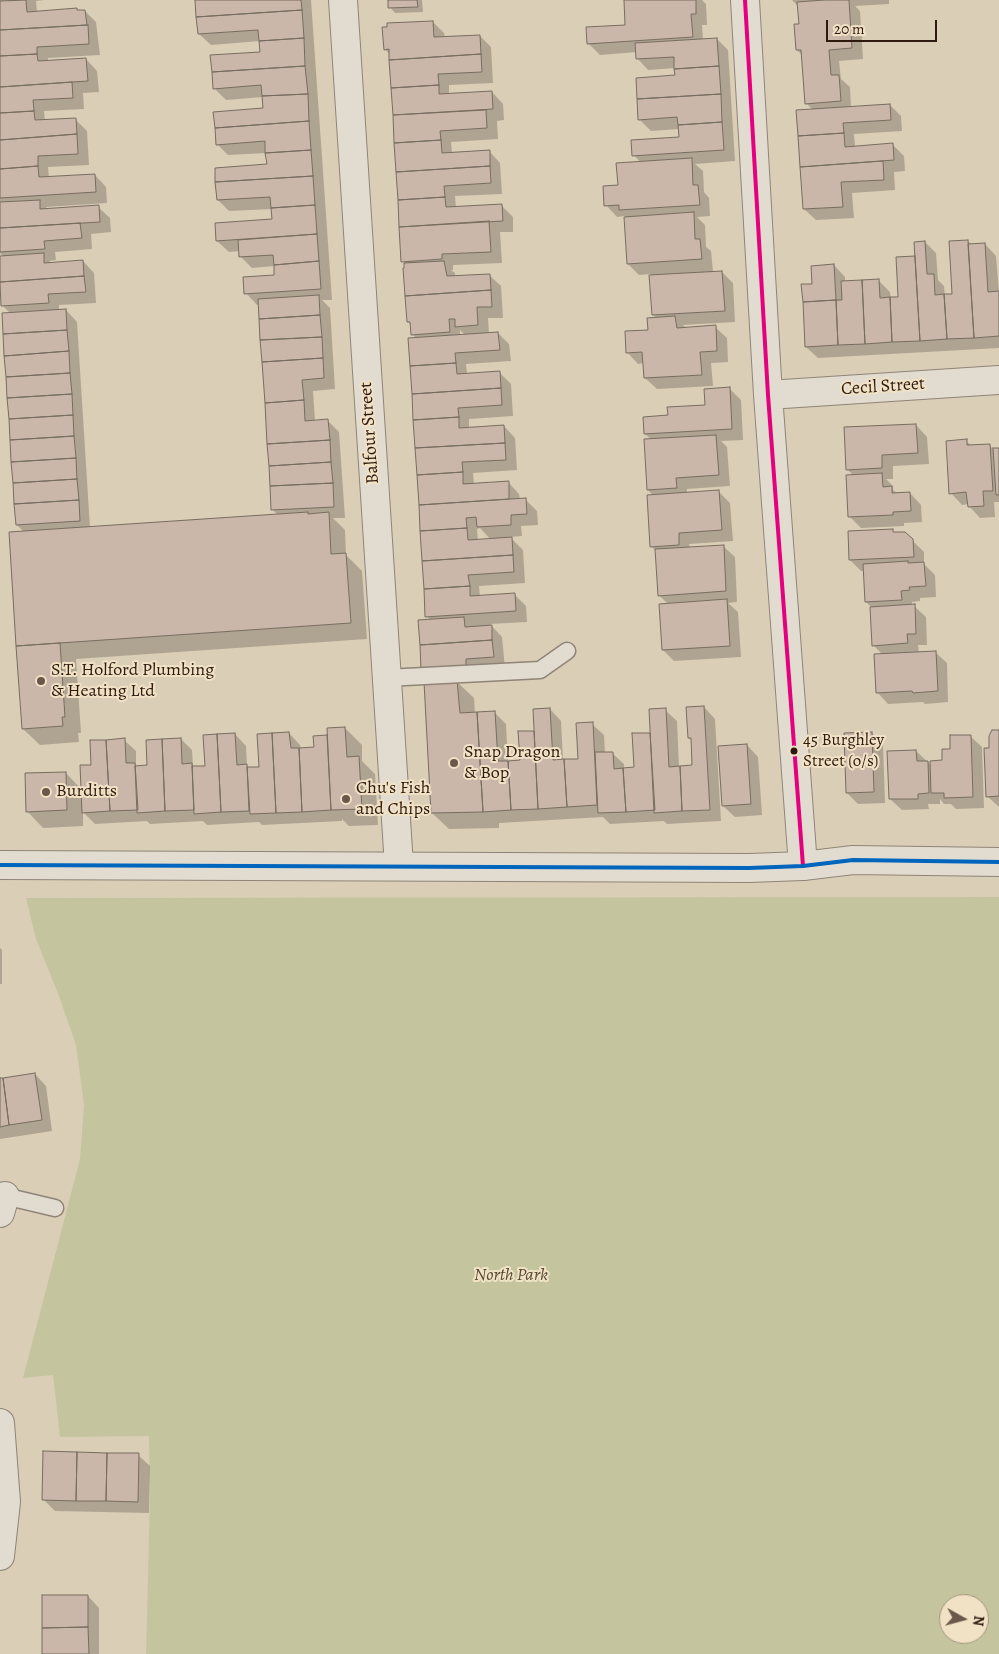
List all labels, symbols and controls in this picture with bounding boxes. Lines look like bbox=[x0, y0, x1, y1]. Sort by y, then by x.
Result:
scale bar bbox=[829, 10, 940, 42]
text: 20 m bbox=[834, 19, 865, 39]
street label: Cecil Street bbox=[840, 373, 926, 401]
street label: Balfour Street bbox=[356, 381, 384, 485]
place label: S.T. Holford Plumbing & Heating Ltd bbox=[51, 660, 214, 702]
marker: S.T. Holford Plumbing & Heating Ltd bbox=[35, 675, 47, 687]
place label: 45 Burghley Street (o/s) bbox=[803, 731, 884, 771]
place label: Snap Dragon & Bop bbox=[464, 742, 560, 784]
marker: 45 Burghley Street (o/s) bbox=[789, 746, 799, 756]
marker: Snap Dragon & Bop bbox=[448, 757, 460, 769]
place label: Chu's Fish and Chips bbox=[356, 778, 430, 821]
place label: Burditts bbox=[56, 781, 117, 803]
marker: Burditts bbox=[40, 786, 52, 798]
marker: Chu's Fish and Chips bbox=[340, 793, 352, 805]
park label: North Park bbox=[474, 1265, 548, 1287]
north arrow bbox=[939, 1594, 989, 1644]
text: N bbox=[968, 1615, 988, 1627]

